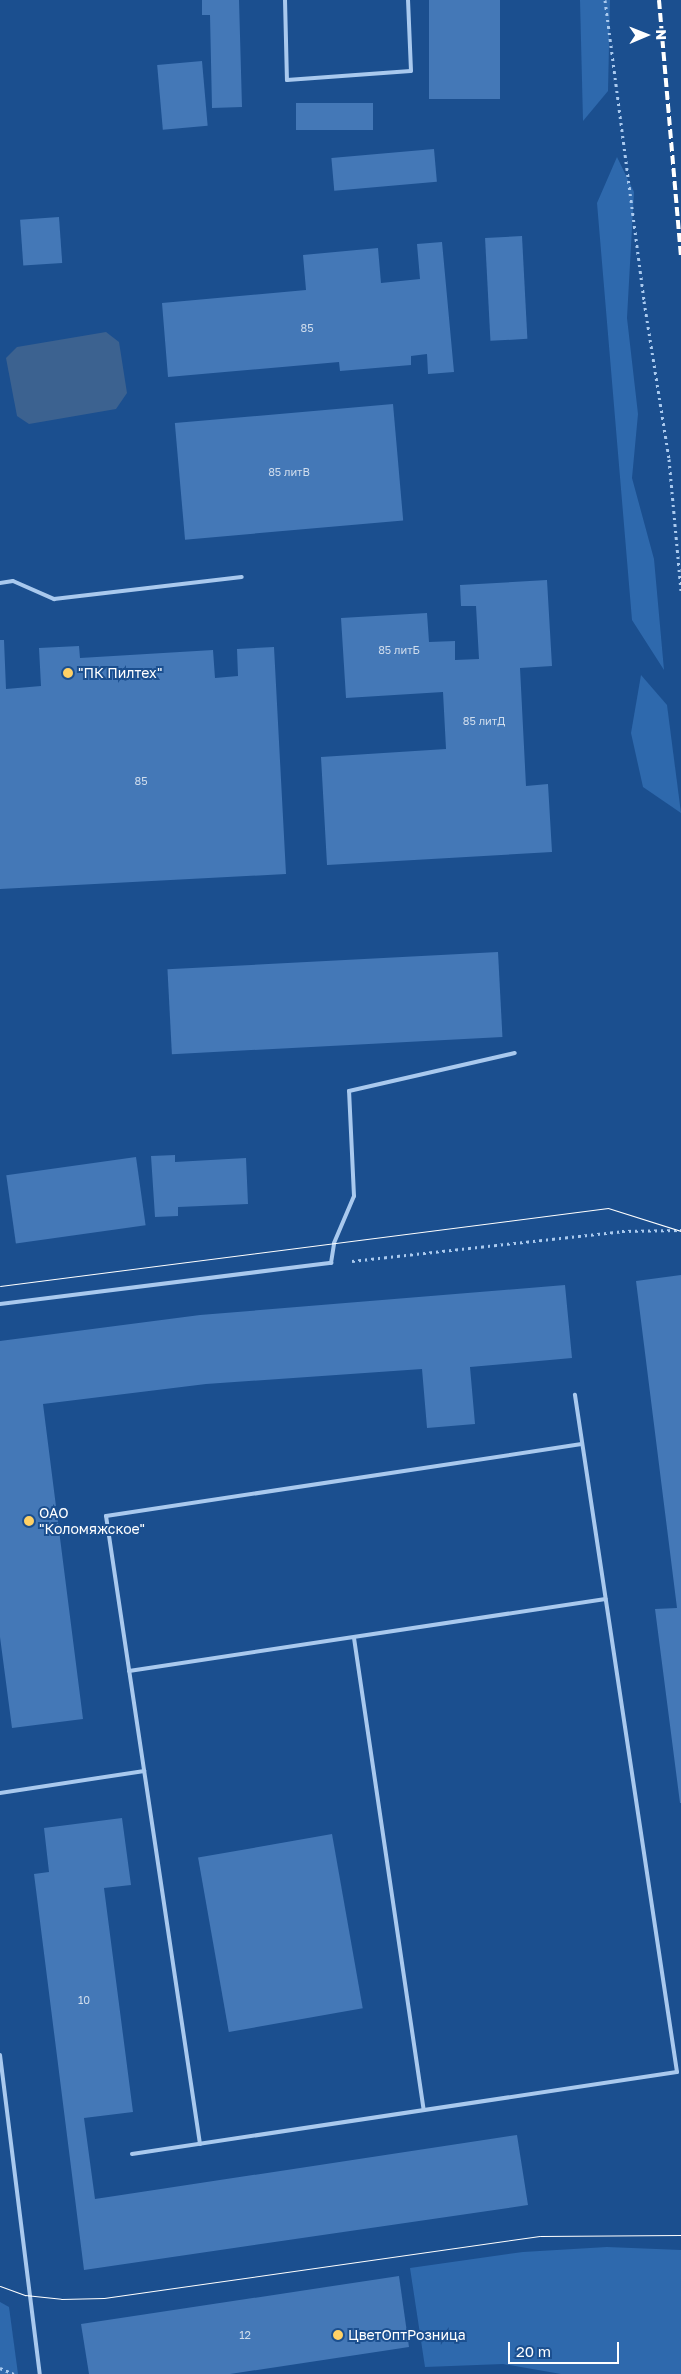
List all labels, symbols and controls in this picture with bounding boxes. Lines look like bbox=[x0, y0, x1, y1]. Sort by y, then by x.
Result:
north arrow bbox=[621, 10, 671, 60]
text: N bbox=[653, 29, 670, 40]
house number: 85 bbox=[300, 321, 314, 335]
house number: 85 литВ bbox=[268, 465, 310, 479]
house number: 85 литБ bbox=[378, 643, 420, 657]
place label: "ПК Пилтех" bbox=[78, 665, 162, 681]
marker: "ПК Пилтех" bbox=[62, 667, 74, 679]
house number: 85 литД bbox=[463, 714, 505, 728]
house number: 85 bbox=[134, 774, 148, 788]
place label: ОАО "Коломяжское" bbox=[39, 1505, 145, 1538]
marker: ОАО "Коломяжское" bbox=[23, 1515, 35, 1527]
house number: 10 bbox=[78, 1993, 90, 2007]
place label: ЦветОптРозница bbox=[348, 2327, 466, 2343]
house number: 12 bbox=[239, 2328, 251, 2342]
marker: ЦветОптРозница bbox=[332, 2329, 344, 2341]
scale bar bbox=[511, 2332, 622, 2364]
text: 20 m bbox=[516, 2342, 551, 2360]

